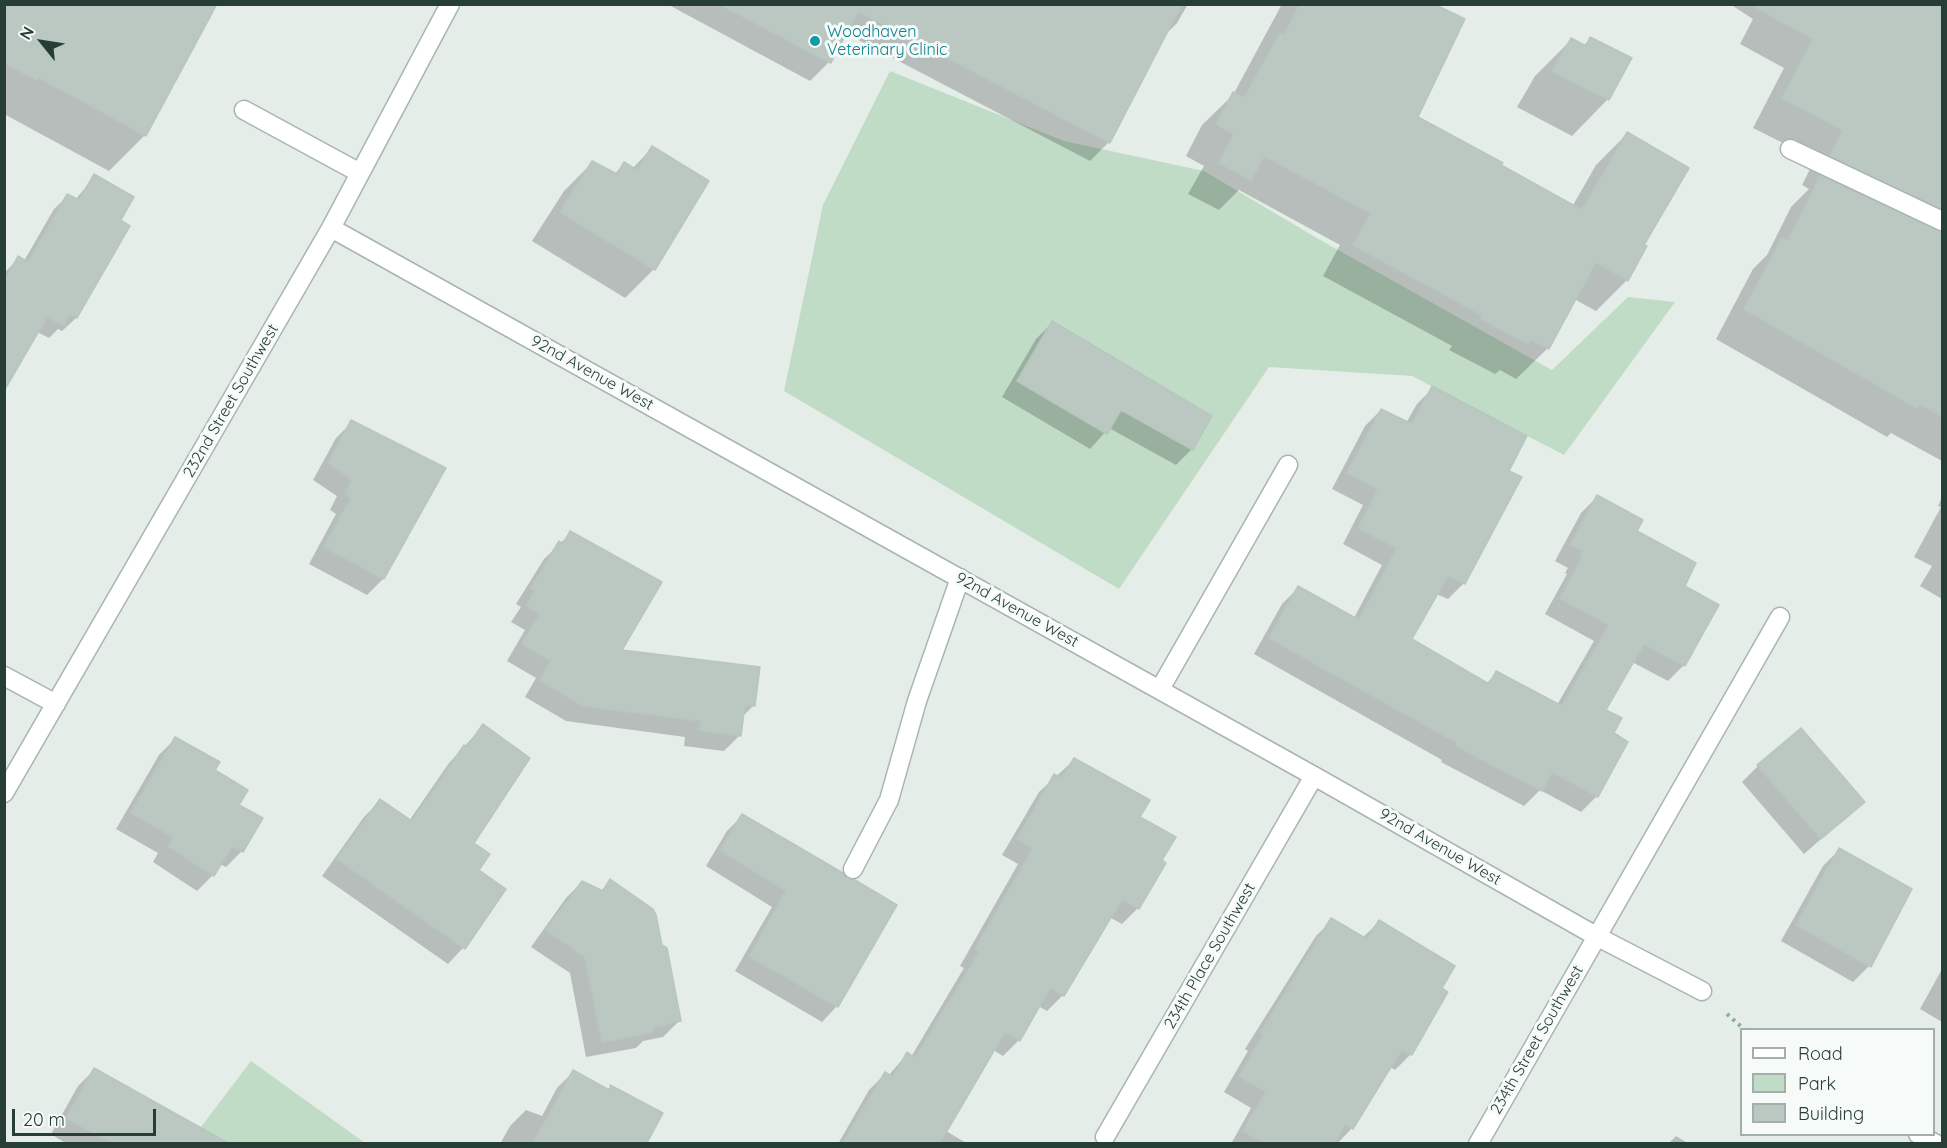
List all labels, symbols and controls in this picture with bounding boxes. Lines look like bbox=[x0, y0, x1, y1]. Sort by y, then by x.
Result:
north arrow bbox=[12, 12, 72, 72]
place label: Woodhaven Veterinary Clinic bbox=[827, 22, 947, 60]
text: N bbox=[15, 23, 38, 43]
marker: Woodhaven Veterinary Clinic bbox=[808, 34, 822, 48]
street label: 232nd Street Southwest bbox=[179, 321, 283, 481]
street label: 92nd Avenue West bbox=[527, 331, 657, 415]
street label: 92nd Avenue West bbox=[952, 568, 1082, 652]
street label: 92nd Avenue West bbox=[1376, 804, 1504, 890]
street label: 234th Place Southwest bbox=[1160, 880, 1260, 1032]
street label: 234th Street Southwest bbox=[1486, 962, 1588, 1118]
legend bbox=[1740, 1028, 1935, 1136]
text: Road bbox=[1798, 1042, 1843, 1065]
text: Park bbox=[1798, 1072, 1836, 1095]
scale bar bbox=[15, 1097, 159, 1135]
text: Building bbox=[1798, 1102, 1864, 1125]
text: 20 m bbox=[23, 1108, 65, 1131]

